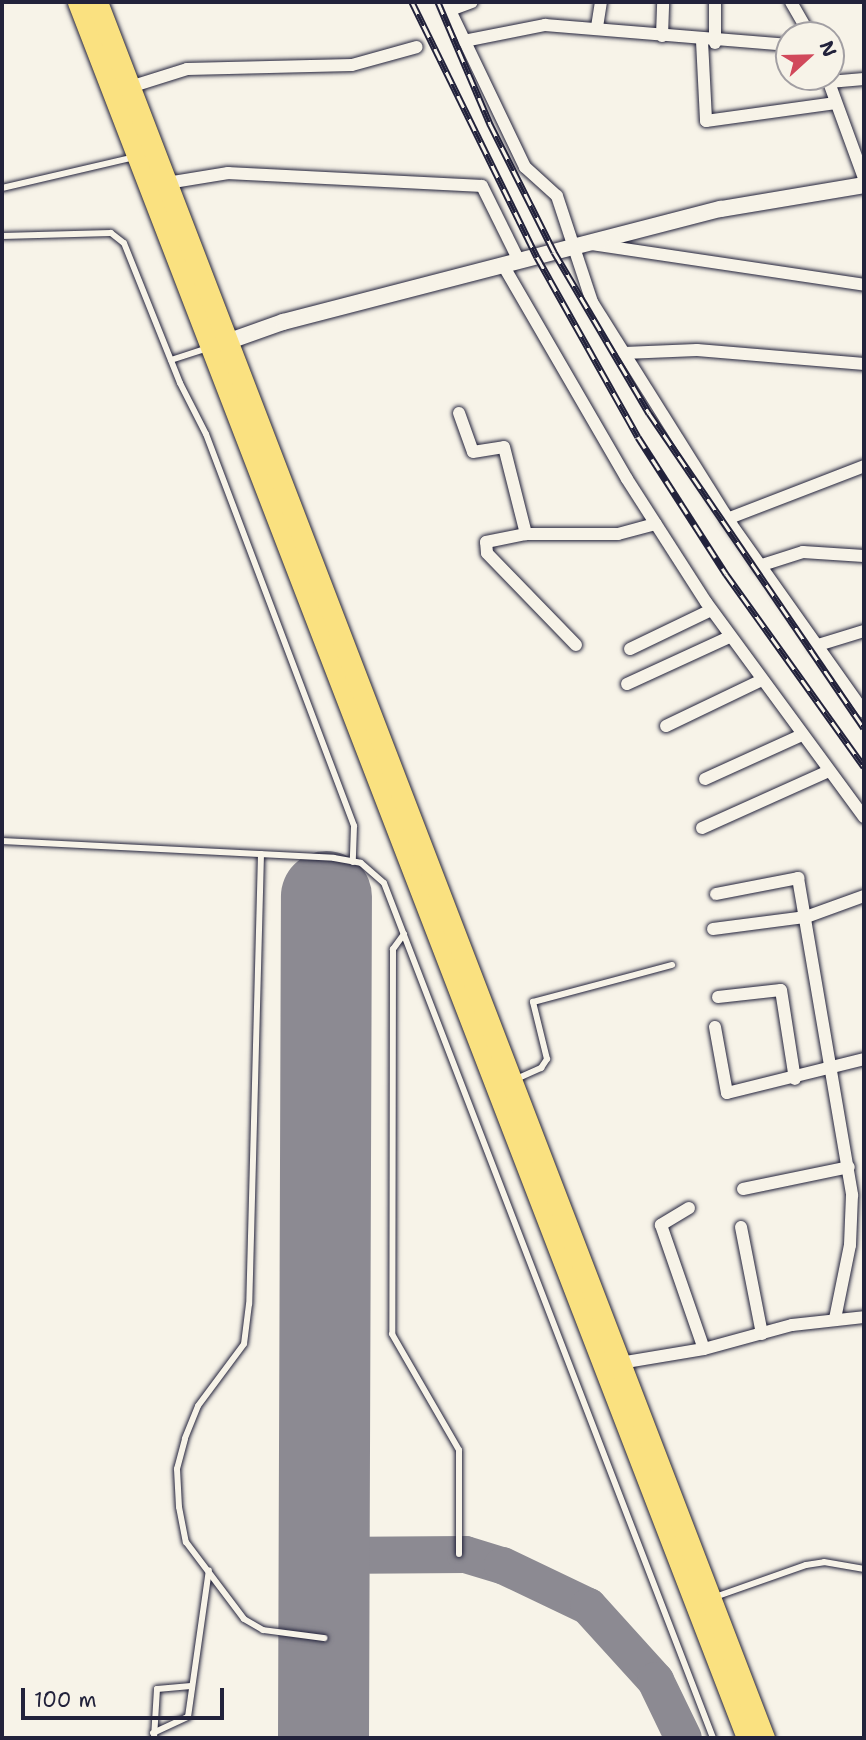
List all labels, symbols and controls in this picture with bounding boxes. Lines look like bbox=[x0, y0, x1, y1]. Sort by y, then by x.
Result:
north arrow bbox=[775, 21, 845, 91]
text: N bbox=[814, 37, 842, 60]
scale bar bbox=[24, 1674, 228, 1718]
text: 100 m bbox=[34, 1686, 97, 1714]

